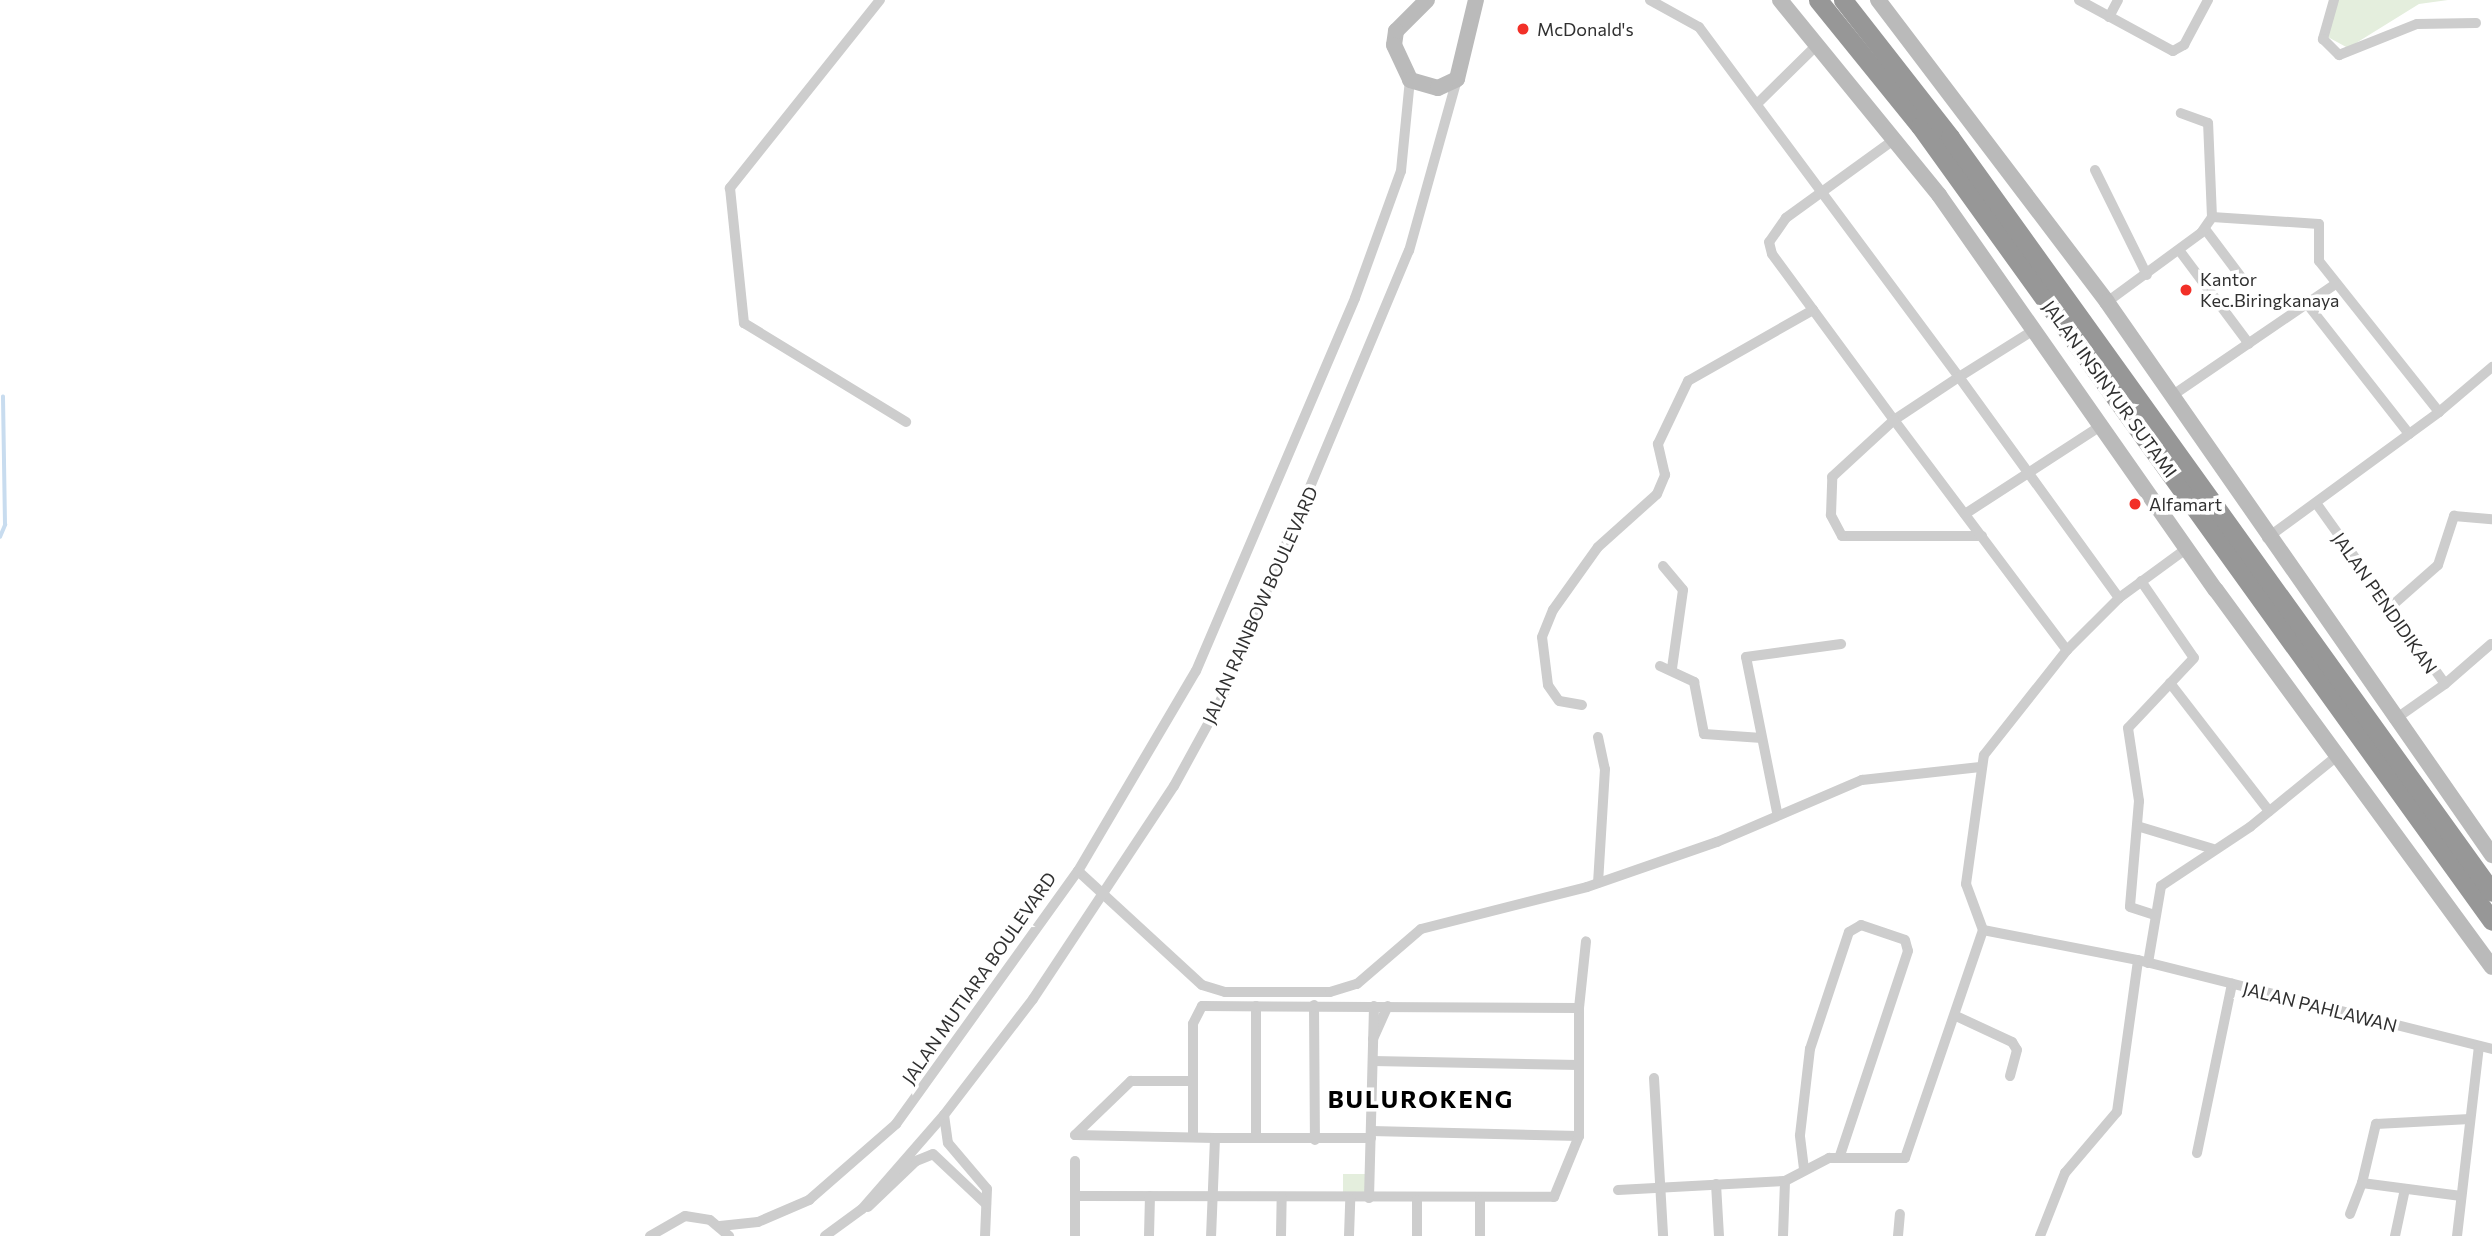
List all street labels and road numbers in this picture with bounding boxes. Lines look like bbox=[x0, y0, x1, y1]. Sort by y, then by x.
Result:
street label: JALAN INSINYUR SUTAMI bbox=[2038, 296, 2182, 482]
street label: JALAN RAINBOW BOULEVARD bbox=[1198, 483, 1322, 727]
street label: JALAN PENDIDIKAN bbox=[2328, 528, 2442, 678]
street label: JALAN MUTIARA BOULEVARD bbox=[897, 868, 1061, 1088]
street label: JALAN PAHLAWAN bbox=[2241, 977, 2399, 1037]

